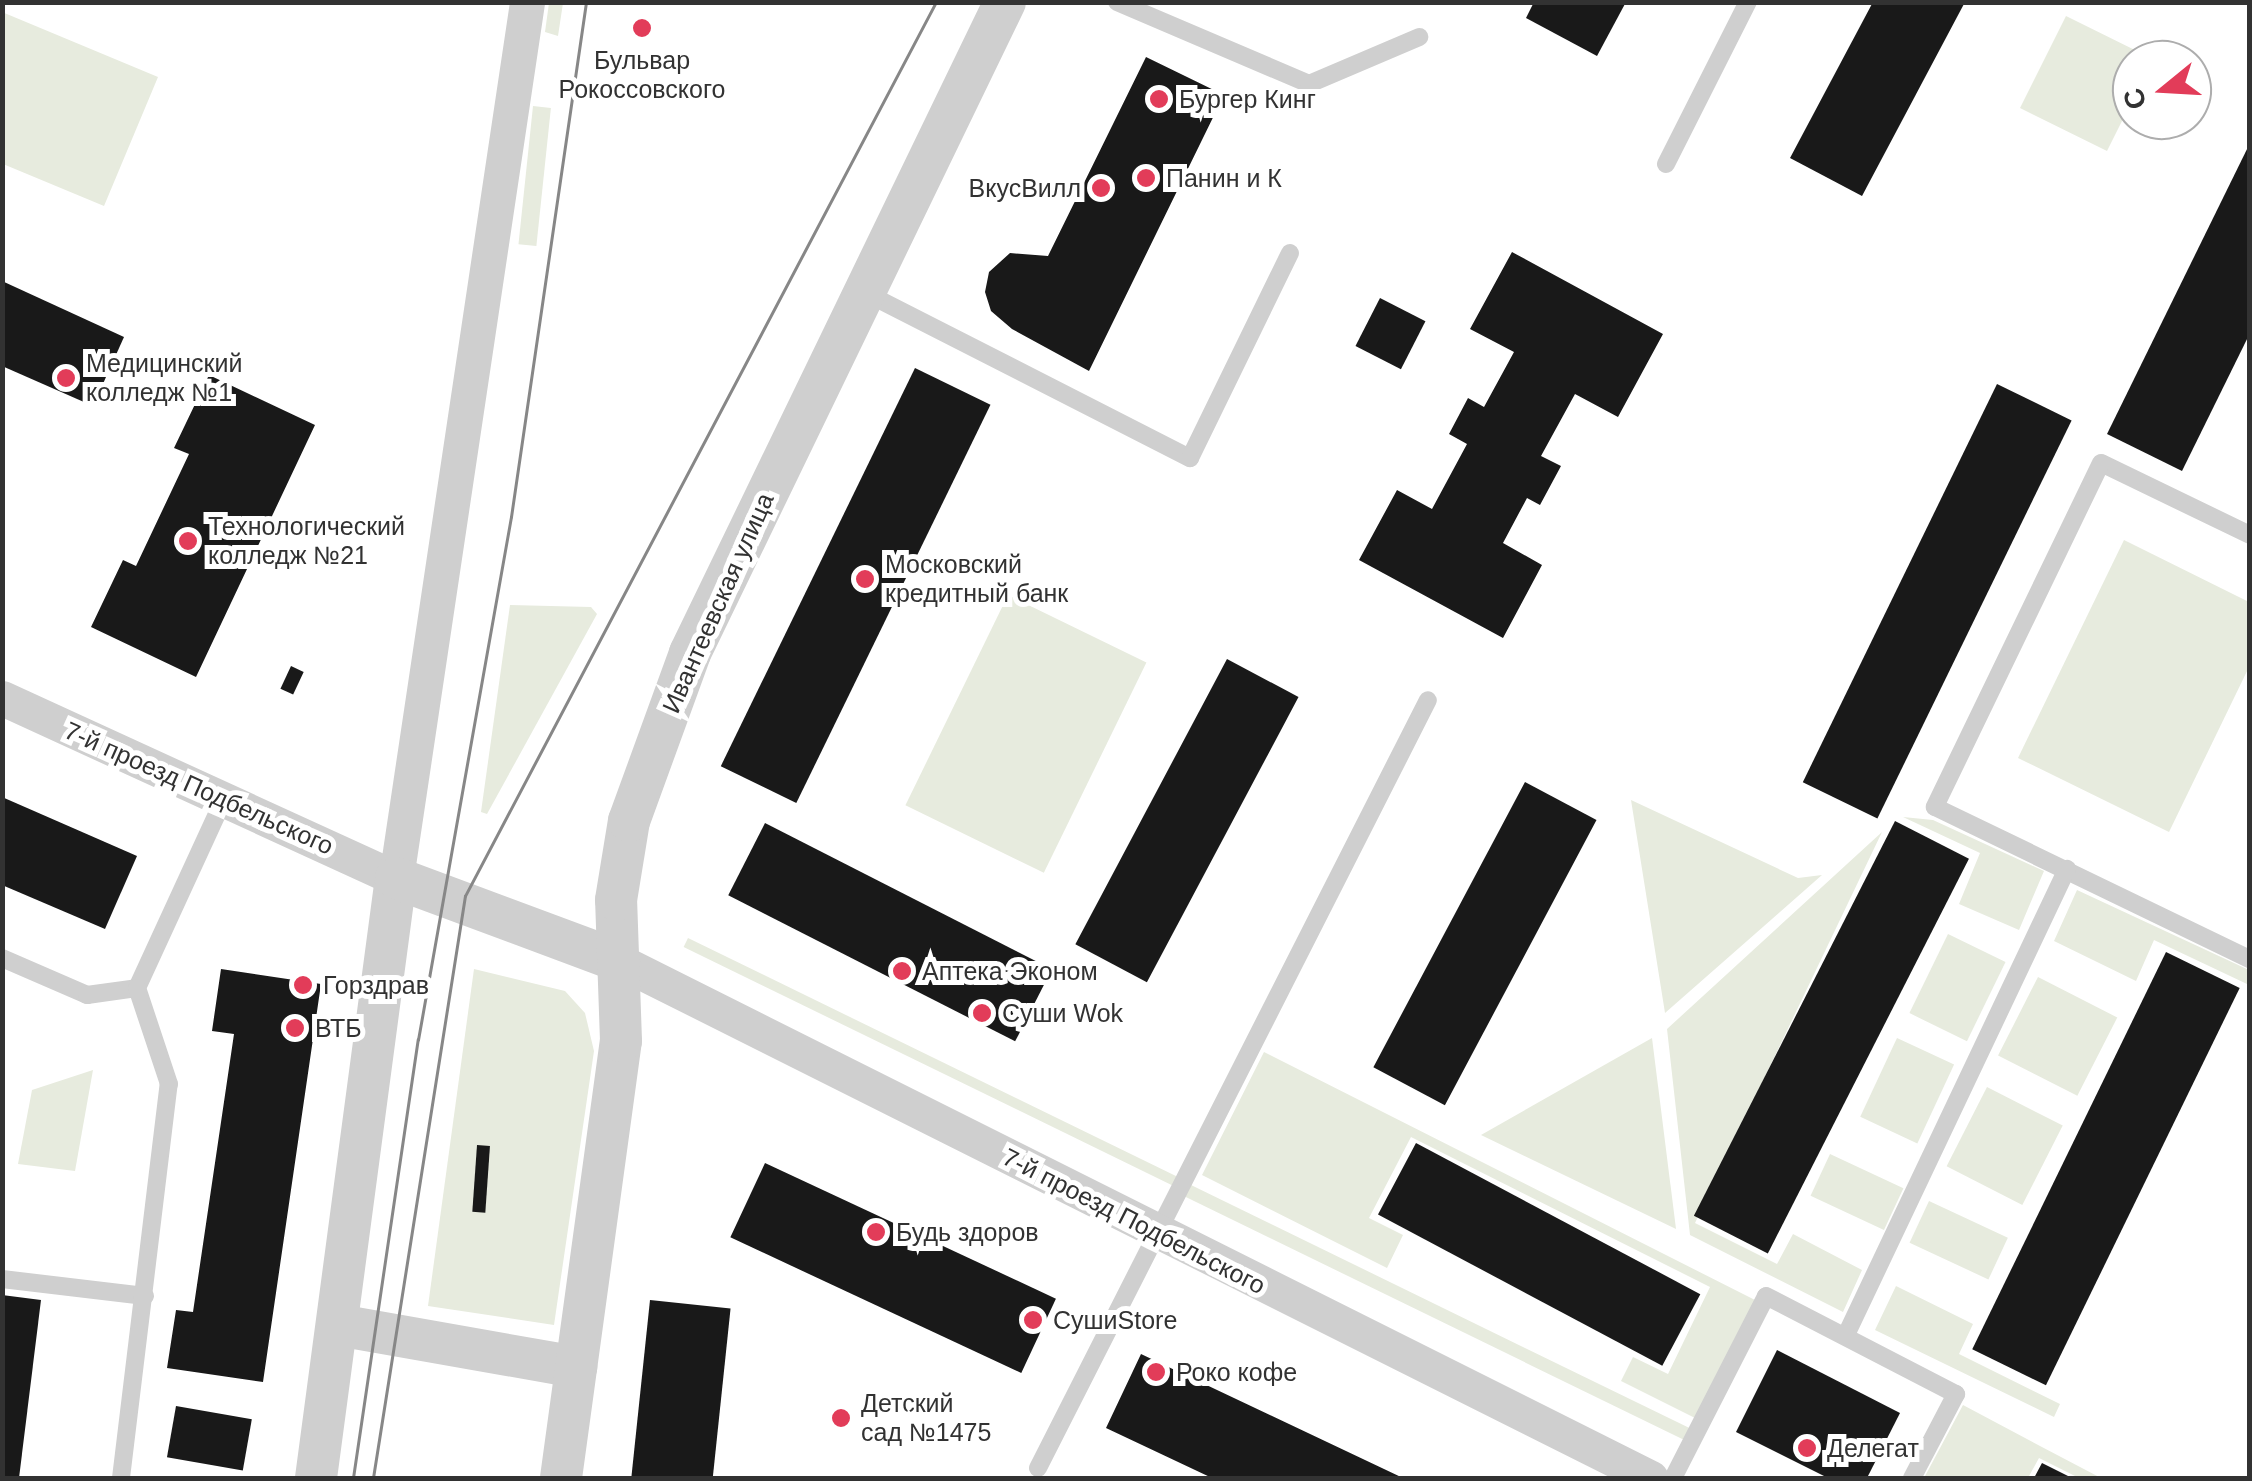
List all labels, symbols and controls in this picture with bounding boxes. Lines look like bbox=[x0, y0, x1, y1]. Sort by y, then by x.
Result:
marker: Бульвар Рокоссовского bbox=[629, 15, 655, 41]
north arrow bbox=[2112, 40, 2212, 140]
place label: Бульвар Рокоссовского bbox=[559, 46, 725, 105]
place label: Бургер Кинг bbox=[1179, 84, 1316, 114]
text: С bbox=[2117, 84, 2153, 113]
marker: Бургер Кинг bbox=[1148, 88, 1170, 110]
place label: Панин и К bbox=[1166, 163, 1282, 193]
marker: Панин и К bbox=[1135, 167, 1157, 189]
place label: ВкусВилл bbox=[969, 173, 1081, 203]
marker: ВкусВилл bbox=[1090, 177, 1112, 199]
place label: Медицинский колледж №1 bbox=[86, 349, 242, 408]
marker: Медицинский колледж №1 bbox=[55, 367, 77, 389]
street label: Ивантеевская улица bbox=[656, 488, 780, 718]
place label: Технологический колледж №21 bbox=[208, 512, 405, 571]
marker: Технологический колледж №21 bbox=[177, 530, 199, 552]
place label: Московский кредитный банк bbox=[885, 550, 1068, 609]
marker: Московский кредитный банк bbox=[854, 568, 876, 590]
street label: 7-й проезд Подбельского bbox=[60, 715, 338, 861]
place label: Аптека Эконом bbox=[922, 956, 1098, 986]
marker: Аптека Эконом bbox=[891, 960, 913, 982]
place label: Горздрав bbox=[323, 970, 429, 1000]
marker: Горздрав bbox=[292, 974, 314, 996]
place label: Суши Wok bbox=[1002, 998, 1123, 1028]
marker: Суши Wok bbox=[971, 1002, 993, 1024]
place label: ВТБ bbox=[315, 1013, 362, 1043]
marker: ВТБ bbox=[284, 1017, 306, 1039]
street label: 7-й проезд Подбельского bbox=[998, 1142, 1270, 1300]
place label: Будь здоров bbox=[896, 1217, 1039, 1247]
marker: Будь здоров bbox=[865, 1221, 887, 1243]
place label: СушиStore bbox=[1053, 1305, 1177, 1335]
marker: СушиStore bbox=[1022, 1309, 1044, 1331]
place label: Роко кофе bbox=[1176, 1357, 1297, 1387]
marker: Роко кофе bbox=[1145, 1361, 1167, 1383]
place label: Детский сад №1475 bbox=[861, 1389, 991, 1448]
marker: Детский сад №1475 bbox=[830, 1407, 852, 1429]
place label: Делегат bbox=[1827, 1433, 1919, 1463]
marker: Делегат bbox=[1796, 1437, 1818, 1459]

